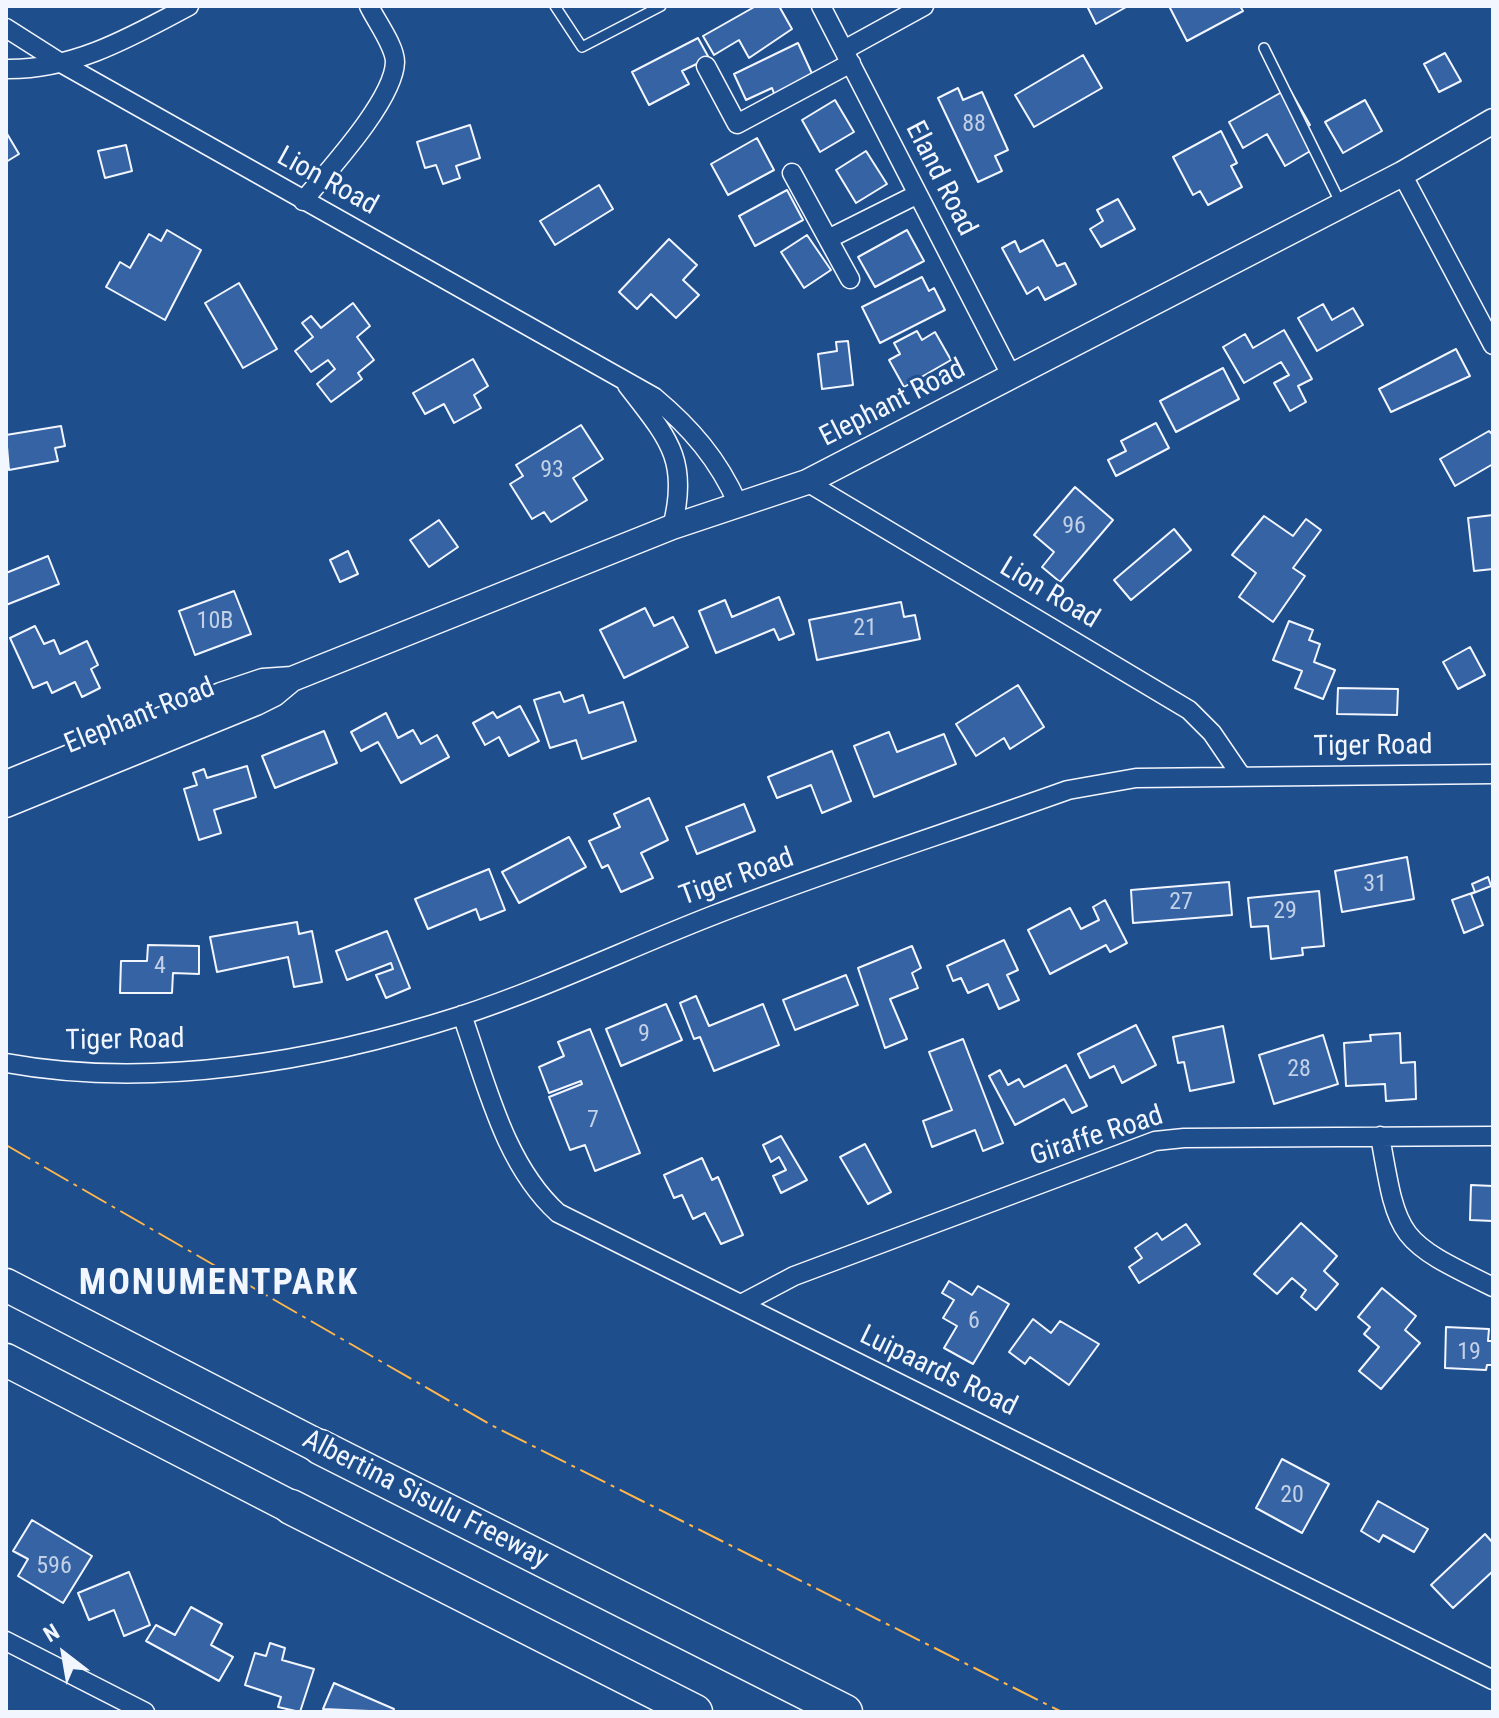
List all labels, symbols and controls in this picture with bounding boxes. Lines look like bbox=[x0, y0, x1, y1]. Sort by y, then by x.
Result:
house number: 88 bbox=[962, 111, 986, 139]
street label: Eland Road bbox=[897, 116, 983, 242]
street label: Lion Road bbox=[271, 141, 383, 223]
street label: Elephant Road bbox=[815, 353, 971, 455]
house number: 93 bbox=[540, 457, 564, 485]
house number: 96 bbox=[1062, 513, 1086, 541]
street label: Lion Road bbox=[993, 551, 1105, 637]
house number: 10B bbox=[197, 608, 233, 636]
house number: 21 bbox=[853, 615, 877, 643]
street label: Elephant Road bbox=[60, 672, 220, 762]
street label: Tiger Road bbox=[1313, 729, 1433, 765]
street label: Tiger Road bbox=[675, 842, 799, 914]
house number: 31 bbox=[1363, 871, 1387, 899]
house number: 27 bbox=[1169, 889, 1193, 917]
house number: 29 bbox=[1273, 898, 1297, 926]
house number: 4 bbox=[154, 953, 166, 981]
house number: 9 bbox=[638, 1021, 650, 1049]
street label: Tiger Road bbox=[65, 1023, 185, 1059]
house number: 28 bbox=[1287, 1056, 1311, 1084]
street label: Giraffe Road bbox=[1026, 1100, 1168, 1174]
house number: 7 bbox=[587, 1107, 599, 1135]
district label: MONUMENTPARK bbox=[79, 1263, 359, 1307]
house number: 6 bbox=[968, 1308, 980, 1336]
street label: Luipaards Road bbox=[854, 1319, 1022, 1425]
house number: 19 bbox=[1457, 1339, 1481, 1367]
street label: Albertina Sisulu Freeway bbox=[297, 1423, 553, 1577]
house number: 20 bbox=[1280, 1482, 1304, 1510]
house number: 596 bbox=[36, 1553, 72, 1581]
north arrow bbox=[24, 1614, 104, 1694]
text: N bbox=[39, 1619, 64, 1647]

